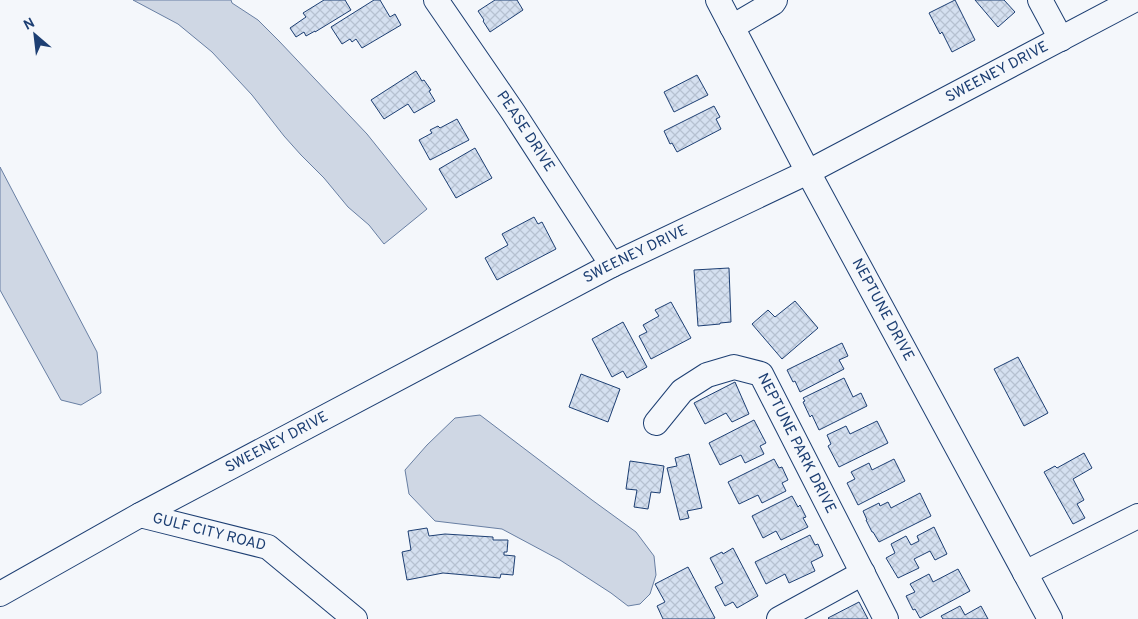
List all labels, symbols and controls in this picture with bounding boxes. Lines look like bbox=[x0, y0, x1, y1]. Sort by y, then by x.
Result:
north arrow bbox=[10, 10, 60, 60]
text: N bbox=[21, 15, 38, 35]
street label: SWEENEY DRIVE bbox=[943, 37, 1052, 107]
street label: PEASE DRIVE bbox=[492, 87, 559, 175]
street label: SWEENEY DRIVE bbox=[580, 221, 691, 288]
street label: NEPTUNE DRIVE bbox=[847, 255, 918, 364]
street label: NEPTUNE PARK DRIVE bbox=[753, 370, 840, 517]
street label: SWEENEY DRIVE bbox=[222, 407, 332, 477]
street label: GULF CITY ROAD bbox=[150, 509, 268, 556]

